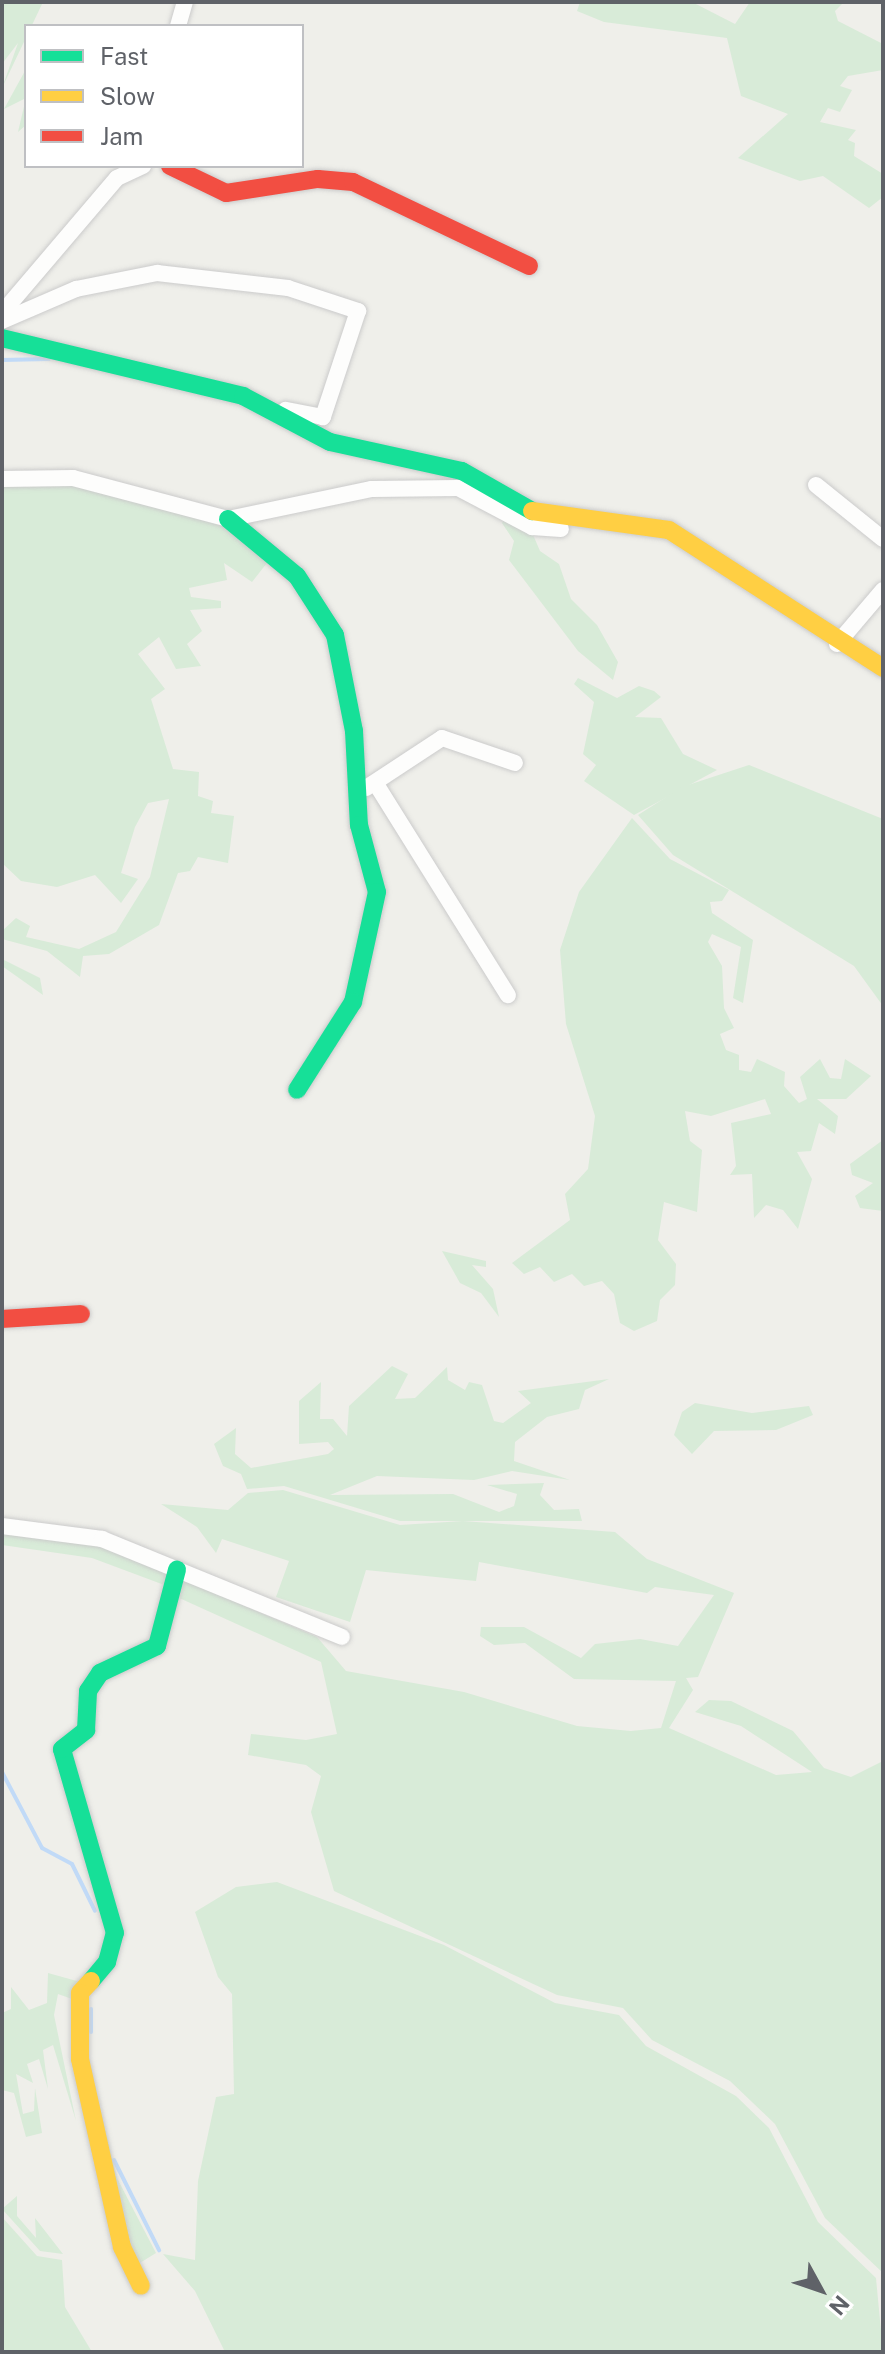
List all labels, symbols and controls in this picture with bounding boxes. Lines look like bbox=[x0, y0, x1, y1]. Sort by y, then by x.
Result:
legend bbox=[24, 24, 304, 168]
text: Fast bbox=[100, 42, 148, 70]
text: Slow bbox=[100, 82, 155, 110]
text: Jam bbox=[100, 122, 143, 150]
north arrow bbox=[781, 2250, 861, 2330]
text: N bbox=[824, 2290, 855, 2320]

